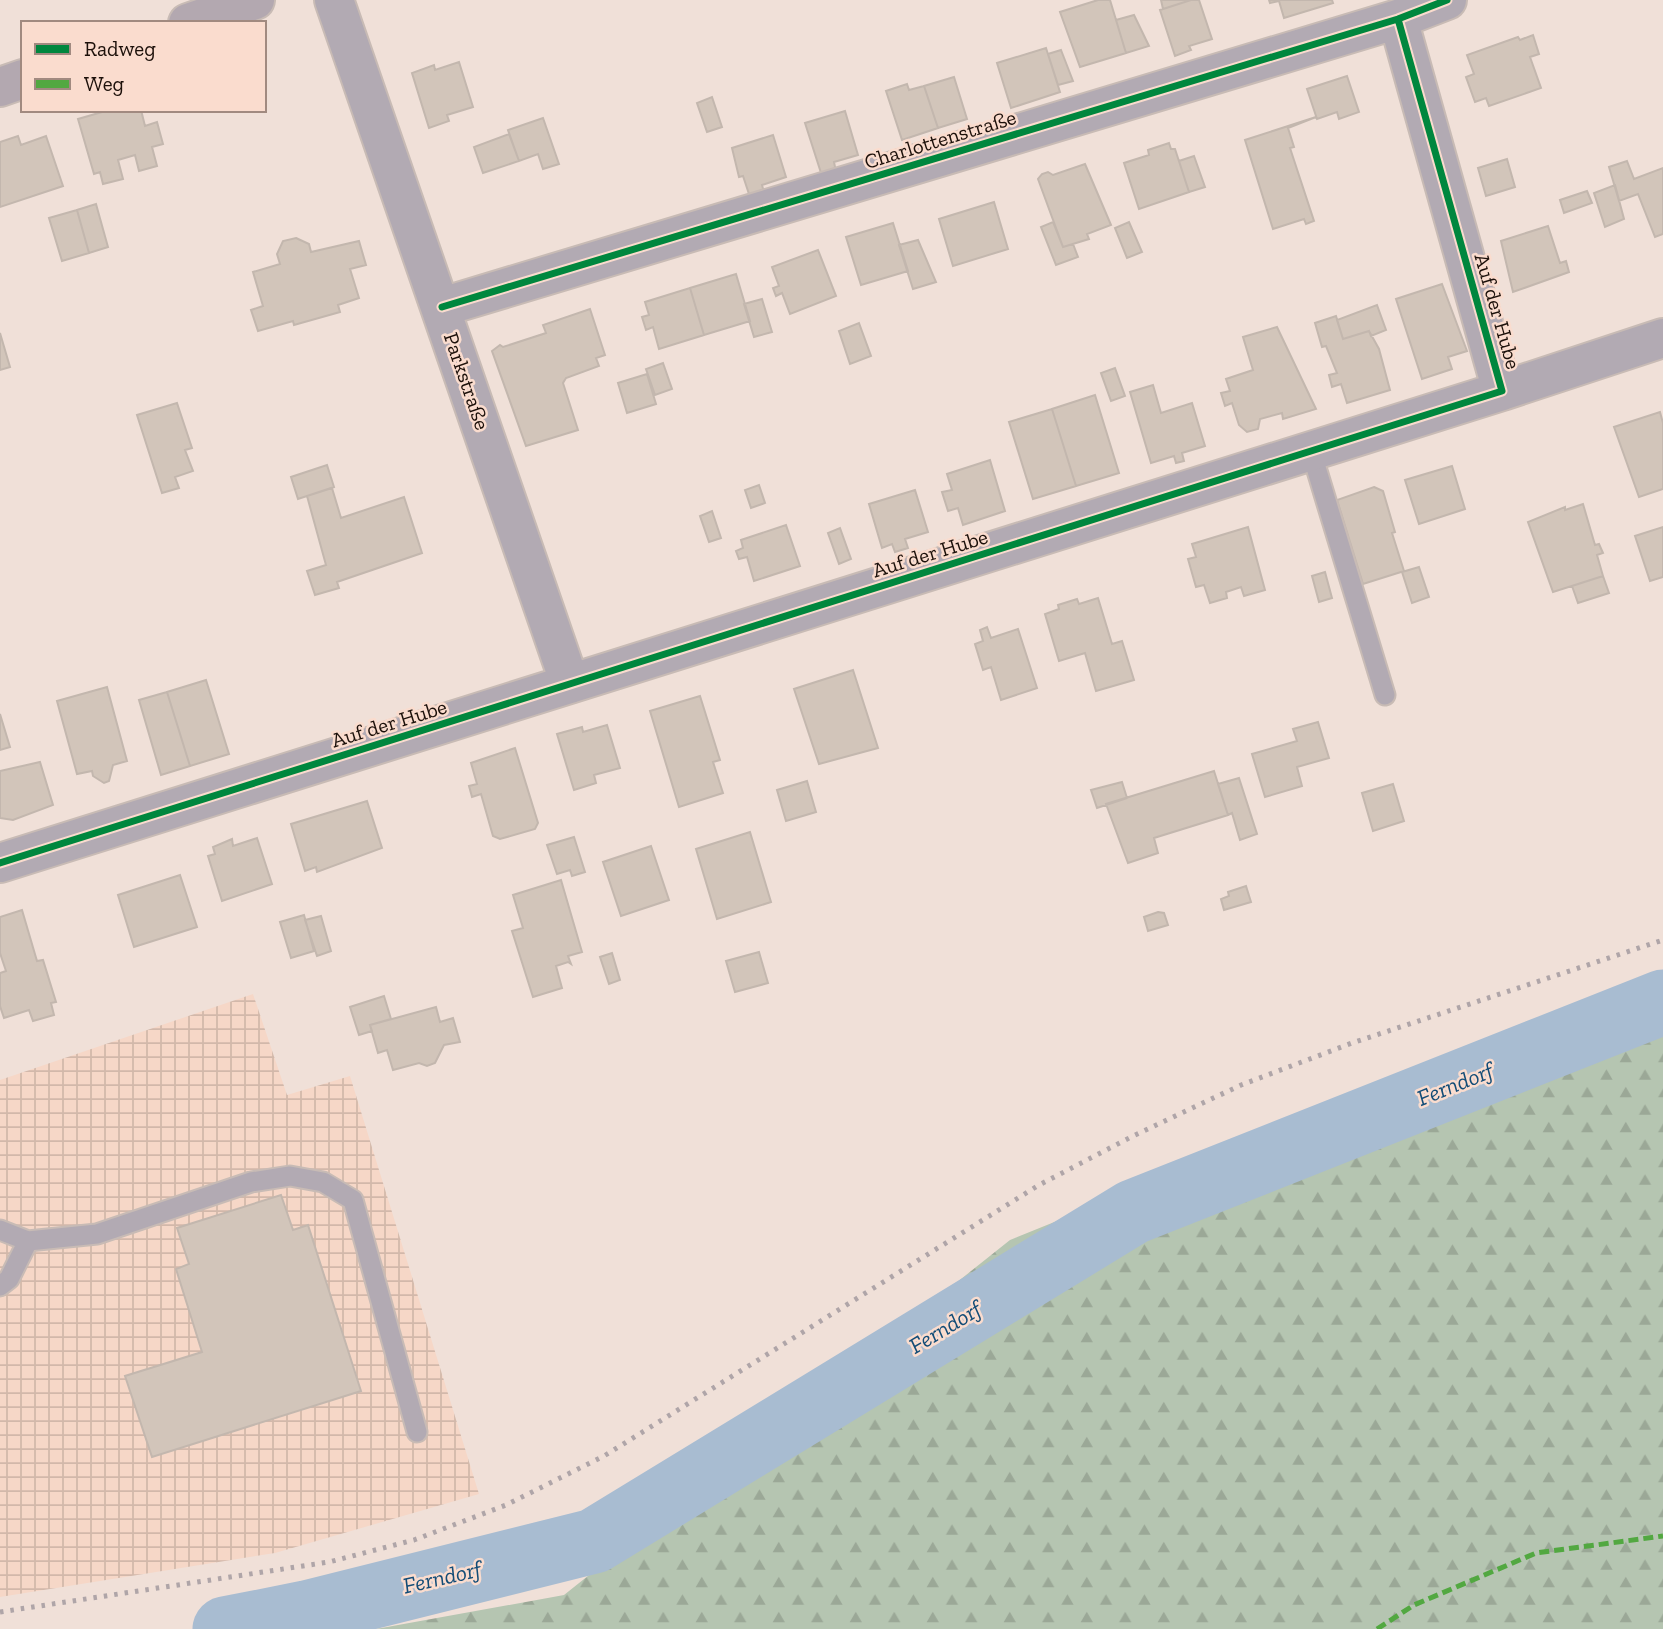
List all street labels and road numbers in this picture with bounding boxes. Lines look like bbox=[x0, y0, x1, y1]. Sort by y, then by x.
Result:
street label: Charlottenstraße bbox=[861, 104, 1019, 174]
street label: Auf der Hube bbox=[1470, 250, 1527, 372]
street label: Parkstraße bbox=[439, 329, 495, 433]
street label: Auf der Hube bbox=[869, 524, 991, 582]
street label: Auf der Hube bbox=[328, 694, 450, 752]

